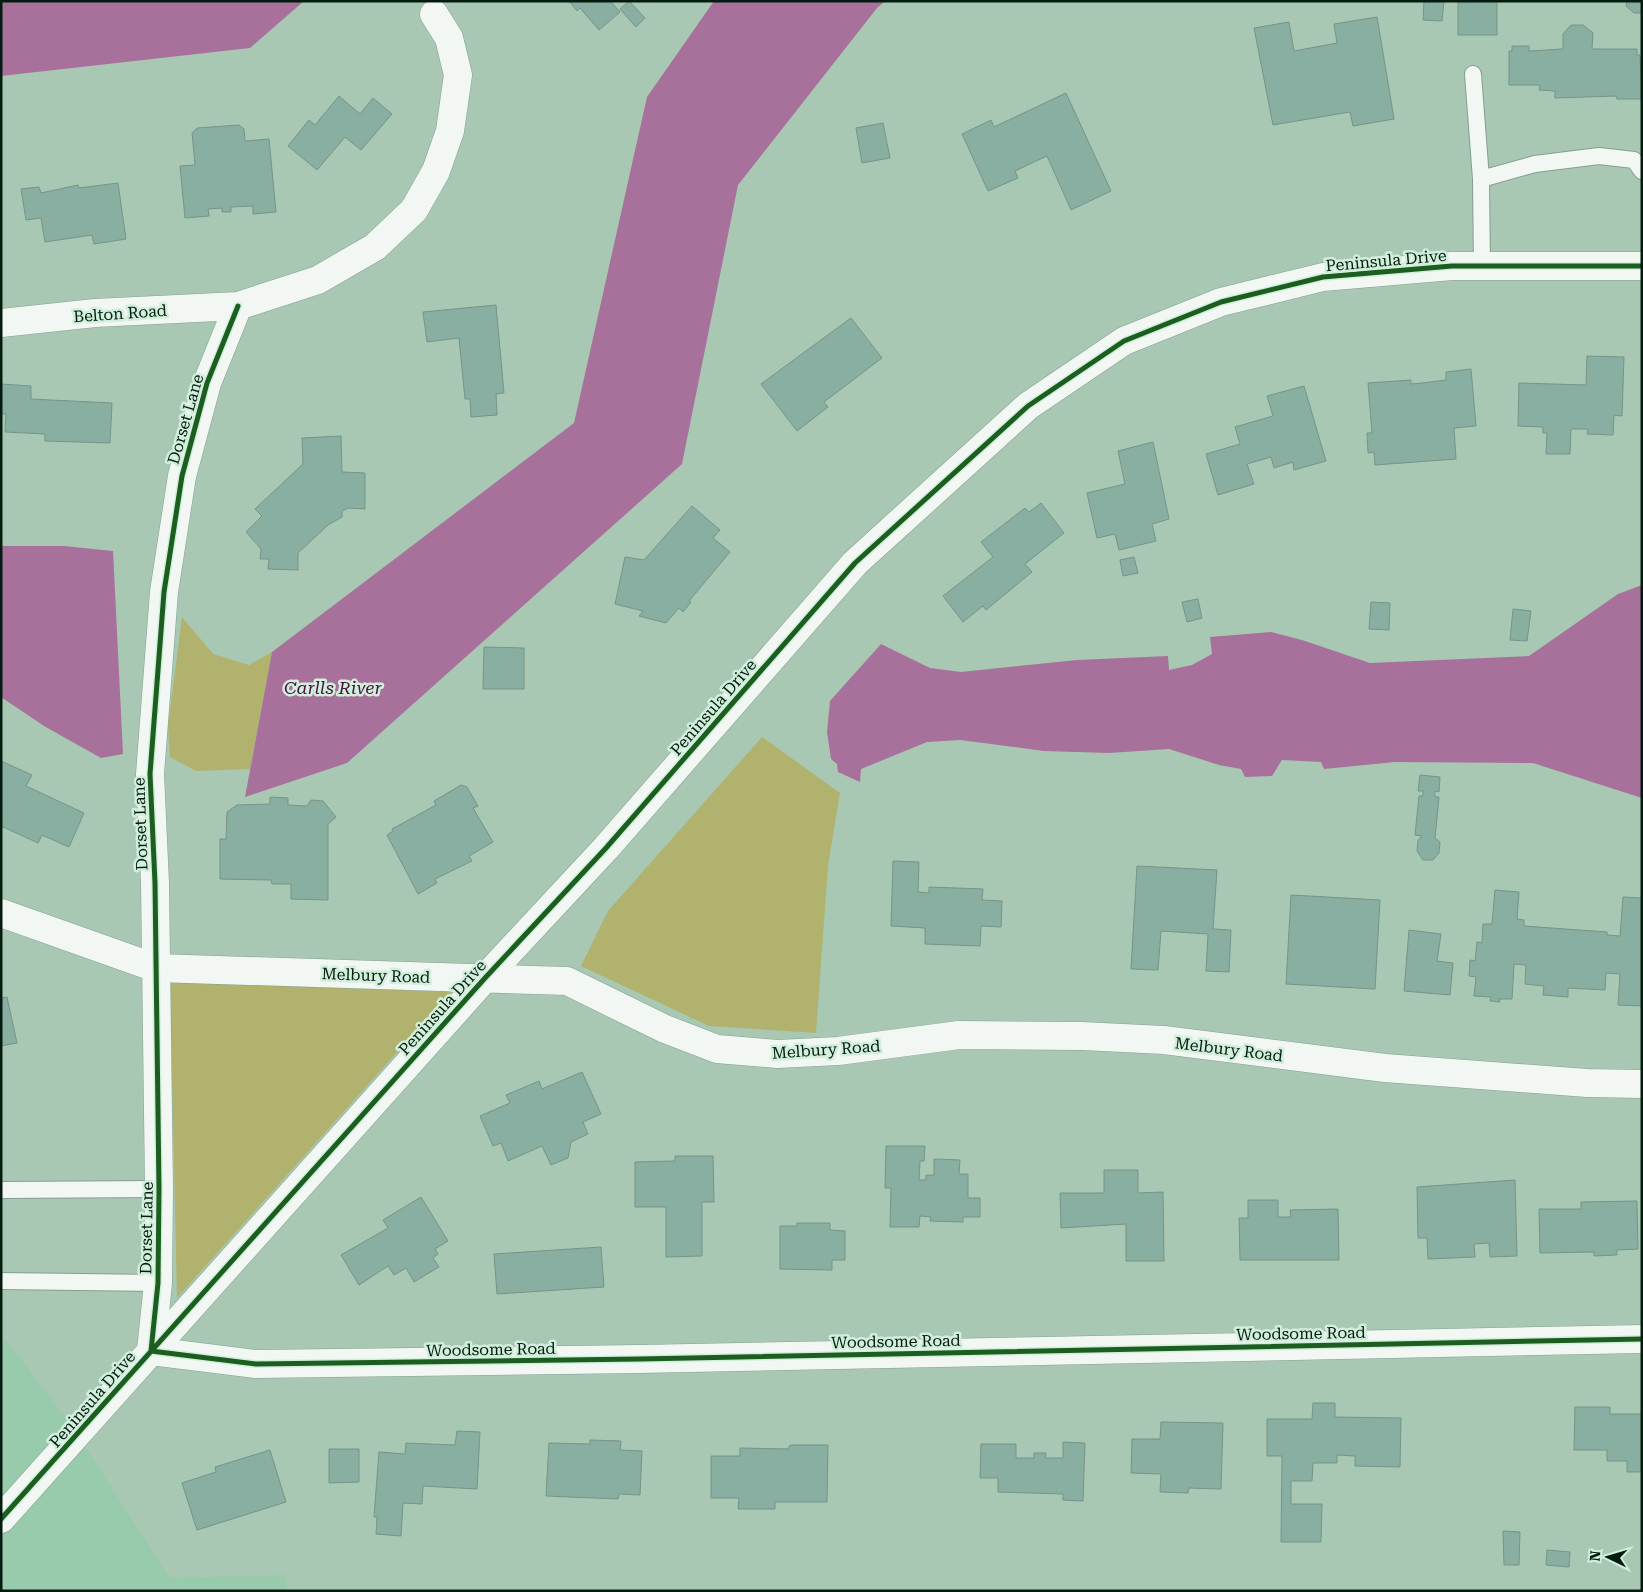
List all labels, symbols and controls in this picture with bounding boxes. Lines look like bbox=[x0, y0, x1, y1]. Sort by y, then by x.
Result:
street label: Peninsula Drive bbox=[1325, 246, 1448, 275]
street label: Belton Road bbox=[73, 301, 167, 326]
street label: Dorset Lane bbox=[164, 372, 207, 466]
street label: Peninsula Drive bbox=[666, 655, 761, 759]
water label: Carlls River bbox=[284, 677, 382, 698]
street label: Dorset Lane bbox=[129, 777, 152, 871]
street label: Peninsula Drive bbox=[395, 956, 490, 1059]
street label: Melbury Road bbox=[321, 964, 431, 987]
street label: Melbury Road bbox=[1174, 1033, 1284, 1066]
street label: Melbury Road bbox=[771, 1036, 881, 1063]
street label: Dorset Lane bbox=[136, 1181, 157, 1275]
street label: Woodsome Road bbox=[1236, 1323, 1366, 1344]
street label: Woodsome Road bbox=[831, 1331, 961, 1352]
street label: Woodsome Road bbox=[426, 1339, 556, 1360]
street label: Peninsula Drive bbox=[45, 1347, 140, 1451]
north arrow bbox=[1583, 1532, 1633, 1582]
text: N bbox=[1587, 1550, 1604, 1562]

